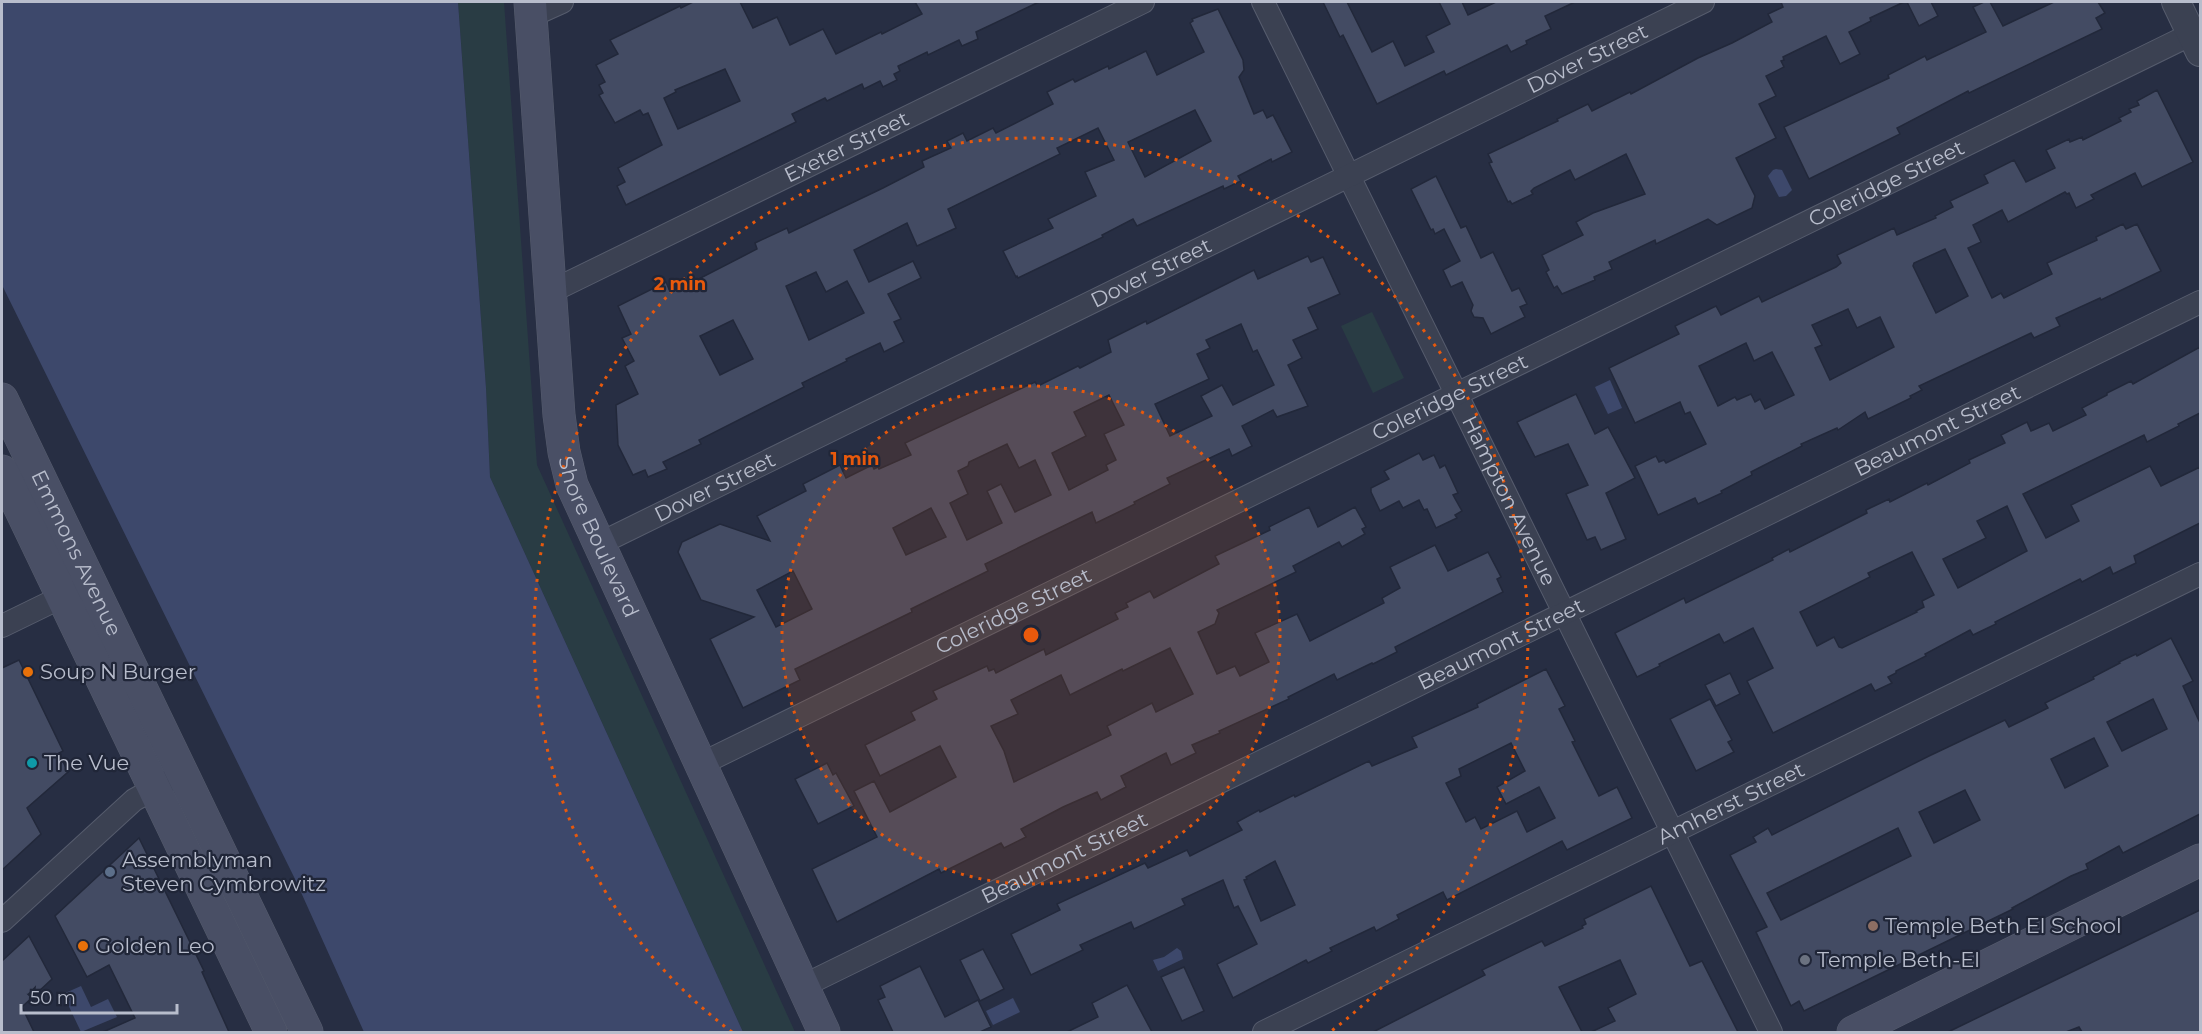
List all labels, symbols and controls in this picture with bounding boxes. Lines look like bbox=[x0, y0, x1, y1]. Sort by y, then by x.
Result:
street label: Dover Street bbox=[1523, 18, 1652, 99]
street label: Exeter Street bbox=[780, 105, 913, 187]
street label: Coleridge Street bbox=[1804, 135, 1968, 232]
street label: Dover Street bbox=[1086, 232, 1215, 313]
text: 2 min bbox=[654, 273, 706, 295]
street label: Coleridge Street bbox=[1368, 348, 1532, 446]
street label: Beaumont Street bbox=[1850, 379, 2024, 481]
street label: Hampton Avenue bbox=[1457, 411, 1562, 590]
street label: Dover Street bbox=[650, 447, 779, 527]
text: 1 min bbox=[831, 448, 879, 470]
street label: Shore Boulevard bbox=[553, 454, 644, 621]
street label: Emmons Avenue bbox=[26, 466, 127, 640]
street label: Coleridge Street bbox=[931, 562, 1095, 659]
street label: Beaumont Street bbox=[1413, 593, 1588, 695]
centre of rings bbox=[1021, 625, 1041, 645]
place label: Soup N Burger bbox=[40, 659, 196, 684]
marker: Soup N Burger bbox=[21, 665, 35, 679]
place label: The Vue bbox=[44, 750, 129, 775]
marker: The Vue bbox=[25, 756, 39, 770]
street label: Amherst Street bbox=[1653, 757, 1808, 849]
street label: Beaumont Street bbox=[977, 806, 1151, 909]
place label: Assemblyman Steven Cymbrowitz bbox=[122, 847, 326, 896]
marker: Assemblyman Steven Cymbrowitz bbox=[103, 865, 117, 879]
place label: Temple Beth El School bbox=[1885, 913, 2122, 938]
marker: Temple Beth El School bbox=[1866, 919, 1880, 933]
place label: Golden Leo bbox=[95, 933, 215, 958]
marker: Golden Leo bbox=[76, 939, 90, 953]
place label: Temple Beth-El bbox=[1817, 947, 1980, 972]
marker: Temple Beth-El bbox=[1798, 953, 1812, 967]
scale bar bbox=[21, 977, 177, 1015]
text: 50 m bbox=[30, 987, 76, 1009]

